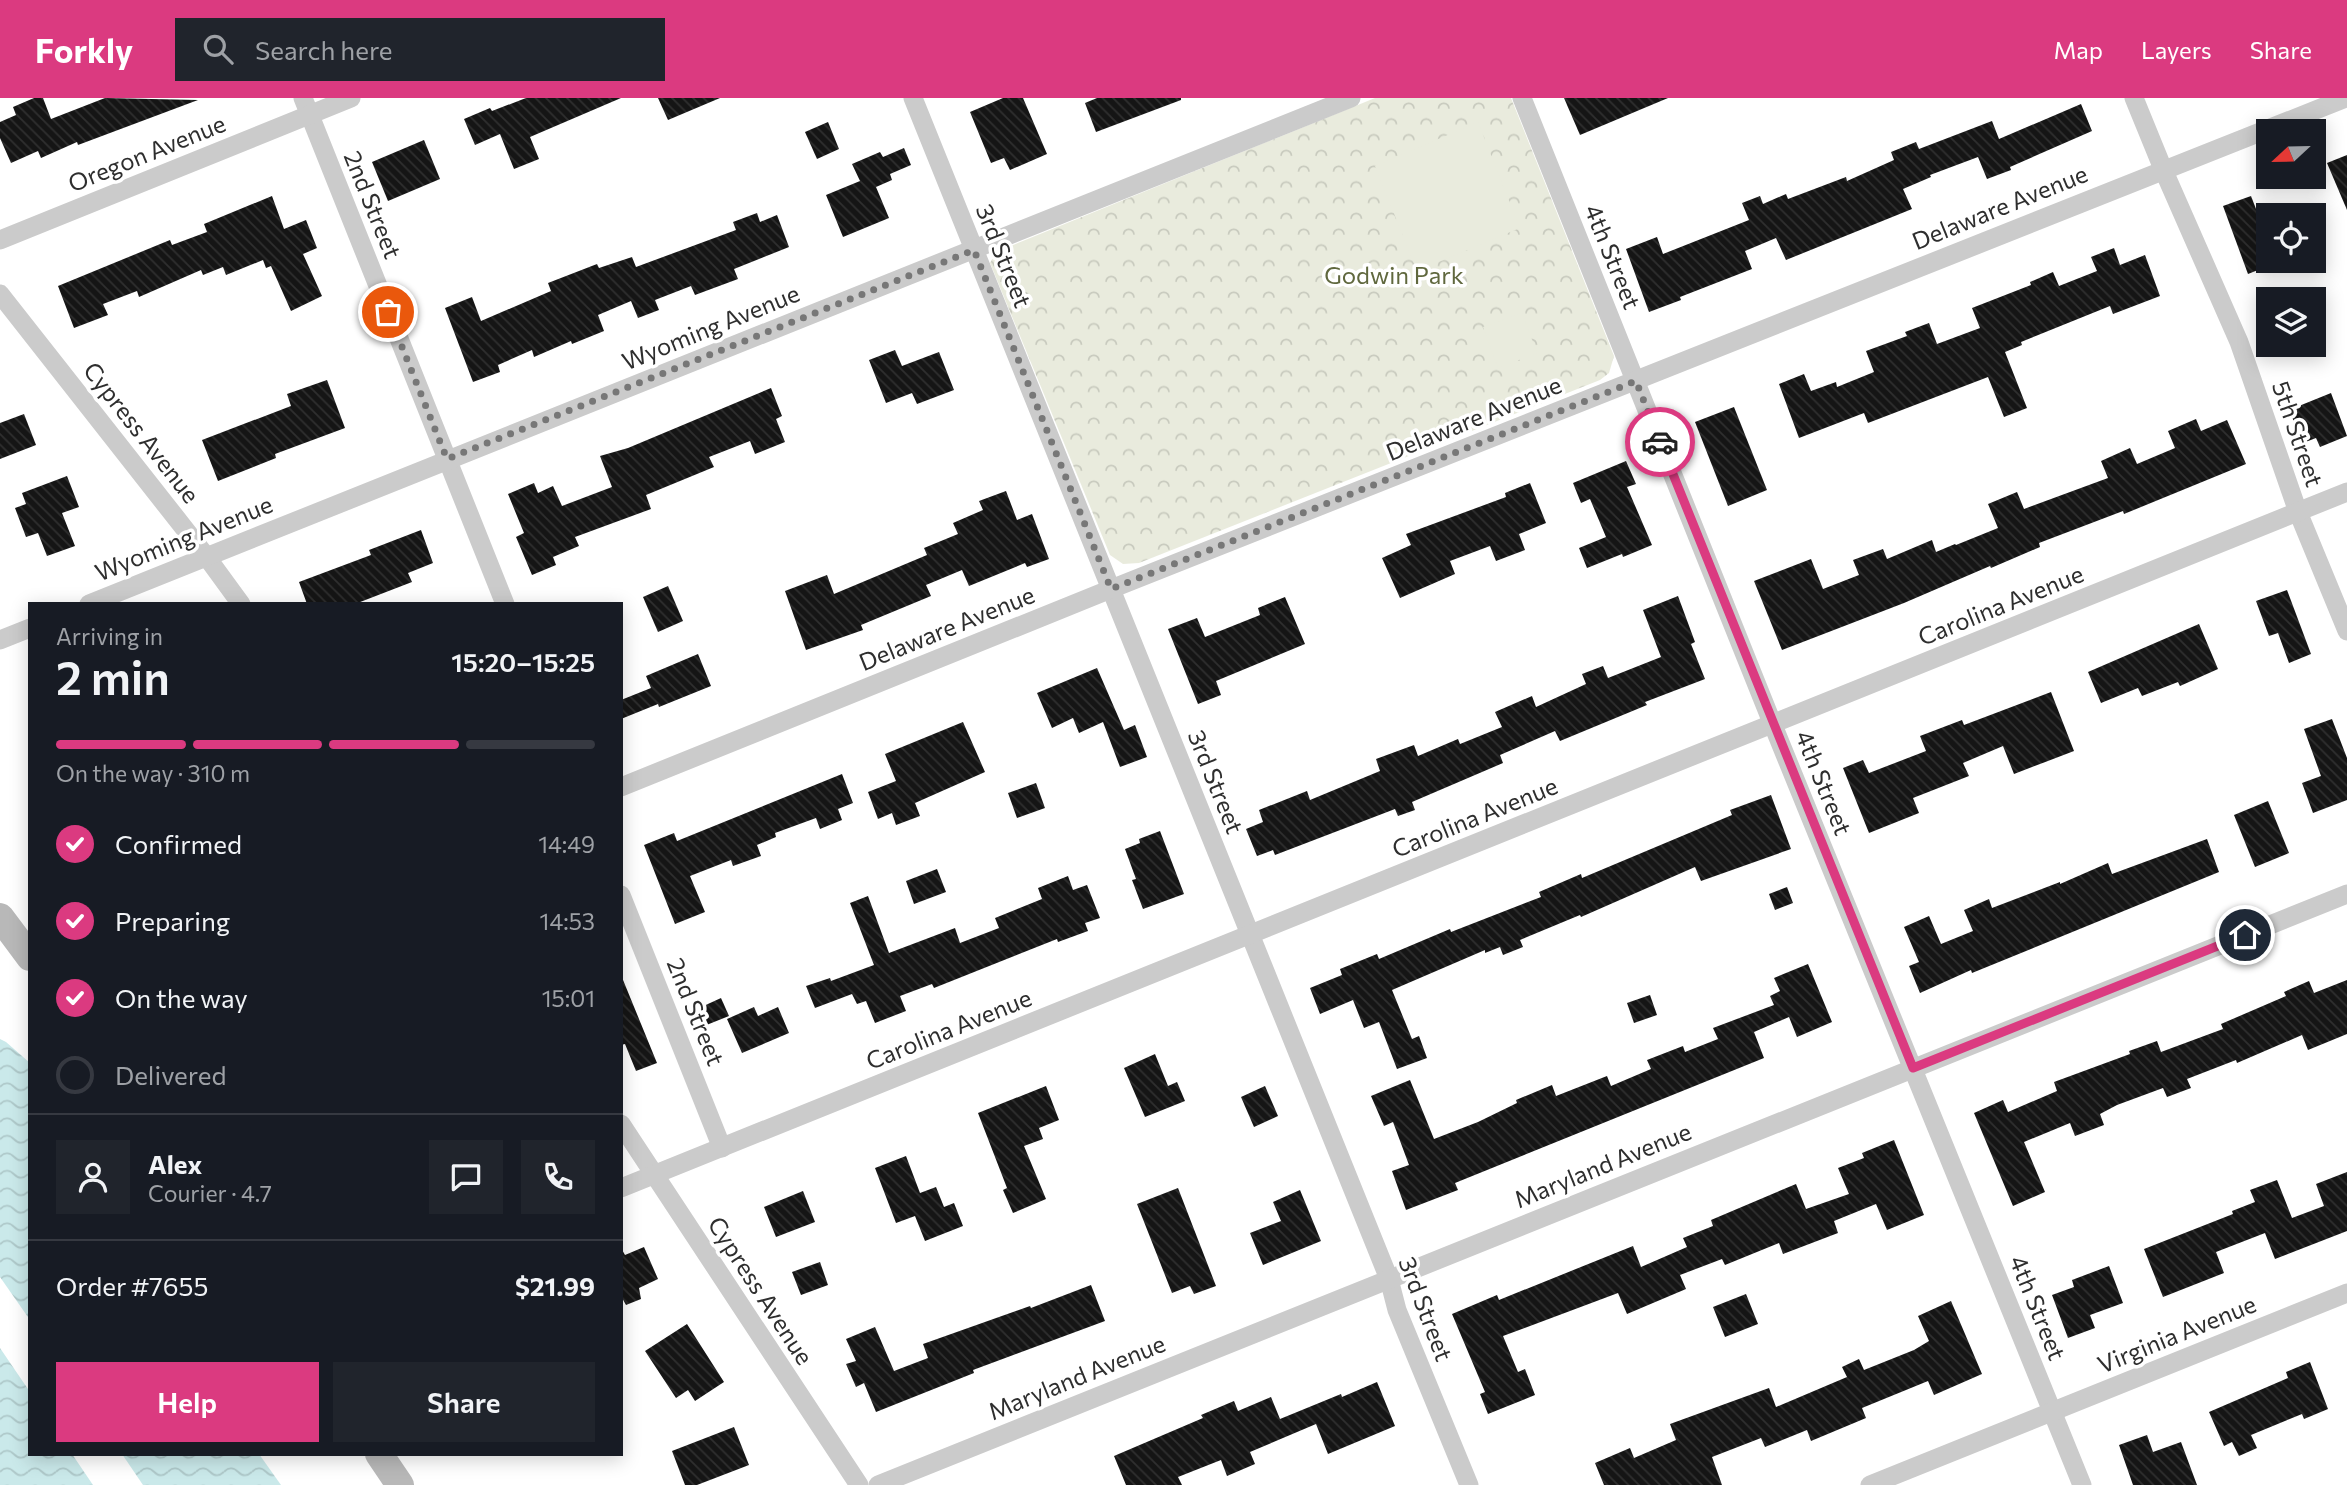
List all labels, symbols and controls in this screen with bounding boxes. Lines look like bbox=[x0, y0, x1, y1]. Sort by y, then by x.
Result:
search box bbox=[175, 18, 665, 81]
text: Forkly bbox=[35, 29, 133, 70]
icon: search bbox=[199, 30, 237, 68]
text: Search here bbox=[255, 34, 393, 65]
text: Map bbox=[2054, 35, 2103, 64]
text: Layers bbox=[2141, 35, 2212, 64]
text: Share bbox=[2250, 35, 2312, 64]
street label: Oregon Avenue bbox=[64, 108, 229, 197]
north arrow bbox=[2256, 119, 2326, 189]
map controls bbox=[2256, 119, 2326, 357]
street label: 2nd Street bbox=[339, 146, 408, 263]
street label: Delaware Avenue bbox=[1907, 158, 2091, 255]
street label: 3rd Street bbox=[970, 199, 1038, 312]
street label: 4th Street bbox=[1579, 200, 1648, 313]
button: locate bbox=[2256, 203, 2326, 273]
park label: Godwin Park bbox=[1324, 260, 1464, 289]
street label: Wyoming Avenue bbox=[618, 278, 803, 375]
pin bbox=[358, 282, 418, 342]
button: layers bbox=[2256, 287, 2326, 357]
icon: bag bbox=[369, 293, 407, 331]
street label: Cypress Avenue bbox=[78, 356, 206, 508]
street label: Delaware Avenue bbox=[1381, 369, 1565, 466]
street label: 5th Street bbox=[2267, 377, 2330, 490]
courier bbox=[1625, 407, 1695, 477]
icon: car bbox=[1641, 423, 1679, 461]
street label: Wyoming Avenue bbox=[91, 489, 276, 586]
street label: Carolina Avenue bbox=[1914, 558, 2087, 651]
street label: Delaware Avenue bbox=[854, 579, 1038, 676]
text: Arriving in bbox=[56, 622, 163, 650]
text: 15:20–15:25 bbox=[451, 646, 595, 677]
text: 2 min bbox=[56, 648, 170, 704]
street label: 3rd Street bbox=[1182, 725, 1250, 838]
street label: 4th Street bbox=[1790, 726, 1859, 839]
text: On the way · 310 m bbox=[56, 759, 250, 787]
street label: Carolina Avenue bbox=[1388, 770, 1561, 863]
icon: check bbox=[56, 825, 94, 863]
text: Confirmed bbox=[115, 828, 242, 859]
text: 14:49 bbox=[538, 830, 595, 858]
icon: check bbox=[56, 902, 94, 940]
text: Preparing bbox=[115, 905, 230, 936]
pin bbox=[2215, 905, 2275, 965]
text: 14:53 bbox=[540, 907, 595, 935]
icon: home bbox=[2226, 916, 2264, 954]
street label: 2nd Street bbox=[662, 953, 731, 1070]
icon: check bbox=[56, 979, 94, 1017]
text: On the way bbox=[115, 982, 248, 1013]
street label: Carolina Avenue bbox=[862, 982, 1035, 1075]
text: 15:01 bbox=[542, 984, 595, 1012]
text: Delivered bbox=[115, 1059, 226, 1090]
street label: Maryland Avenue bbox=[1510, 1116, 1695, 1213]
button: person bbox=[56, 1140, 130, 1214]
button: chat bbox=[429, 1140, 503, 1214]
button: phone bbox=[521, 1140, 595, 1214]
text: Alex bbox=[148, 1148, 202, 1179]
text: Courier · 4.7 bbox=[148, 1179, 272, 1207]
street label: Cypress Avenue bbox=[703, 1211, 820, 1370]
street label: 4th Street bbox=[2004, 1251, 2073, 1364]
street label: 3rd Street bbox=[1393, 1252, 1460, 1365]
text: Order #7655 bbox=[56, 1270, 208, 1301]
text: $21.99 bbox=[515, 1270, 595, 1301]
street label: Virginia Avenue bbox=[2093, 1289, 2260, 1379]
street label: Maryland Avenue bbox=[984, 1328, 1169, 1425]
button: Help bbox=[56, 1362, 319, 1442]
button: Share bbox=[333, 1362, 595, 1442]

